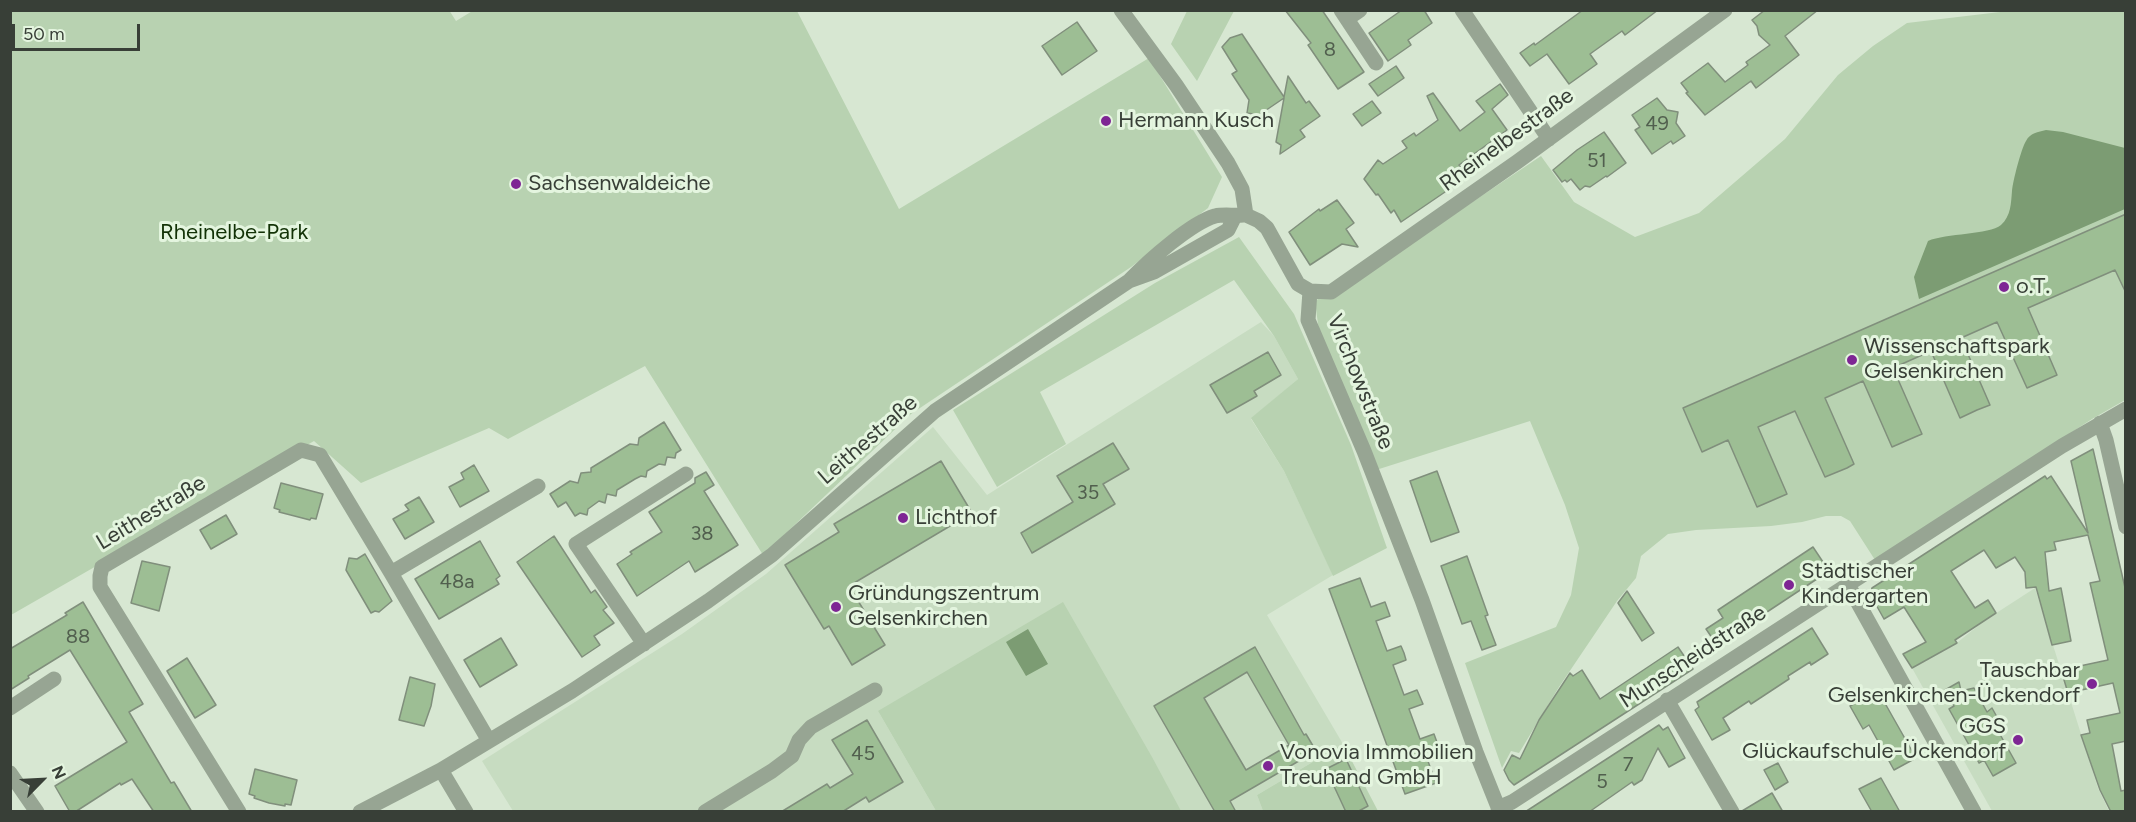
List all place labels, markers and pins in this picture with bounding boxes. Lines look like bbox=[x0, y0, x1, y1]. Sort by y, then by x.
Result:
place label: Hermann Kusch bbox=[1118, 108, 1274, 134]
marker: Hermann Kusch bbox=[1099, 114, 1113, 128]
place label: Sachsenwaldeiche bbox=[528, 171, 711, 197]
marker: Sachsenwaldeiche bbox=[509, 177, 523, 191]
place label: o.T. bbox=[2016, 274, 2050, 300]
marker: o.T. bbox=[1997, 280, 2011, 294]
place label: Wissenschaftspark Gelsenkirchen bbox=[1864, 334, 2050, 386]
marker: Wissenschaftspark Gelsenkirchen bbox=[1845, 353, 1859, 367]
place label: Lichthof bbox=[915, 505, 997, 531]
marker: Lichthof bbox=[896, 511, 910, 525]
place label: Städtischer Kindergarten bbox=[1801, 559, 1928, 610]
marker: Städtischer Kindergarten bbox=[1782, 578, 1796, 592]
place label: Gründungszentrum Gelsenkirchen bbox=[848, 581, 1039, 632]
marker: Gründungszentrum Gelsenkirchen bbox=[829, 600, 843, 614]
place label: Tauschbar Gelsenkirchen-Ückendorf bbox=[1828, 658, 2080, 710]
marker: Tauschbar Gelsenkirchen-Ückendorf bbox=[2085, 677, 2099, 691]
place label: GGS Glückaufschule-Ückendorf bbox=[1742, 714, 2006, 766]
marker: GGS Glückaufschule-Ückendorf bbox=[2011, 733, 2025, 747]
place label: Vonovia Immobilien Treuhand GmbH bbox=[1280, 740, 1473, 792]
marker: Vonovia Immobilien Treuhand GmbH bbox=[1261, 759, 1275, 773]

